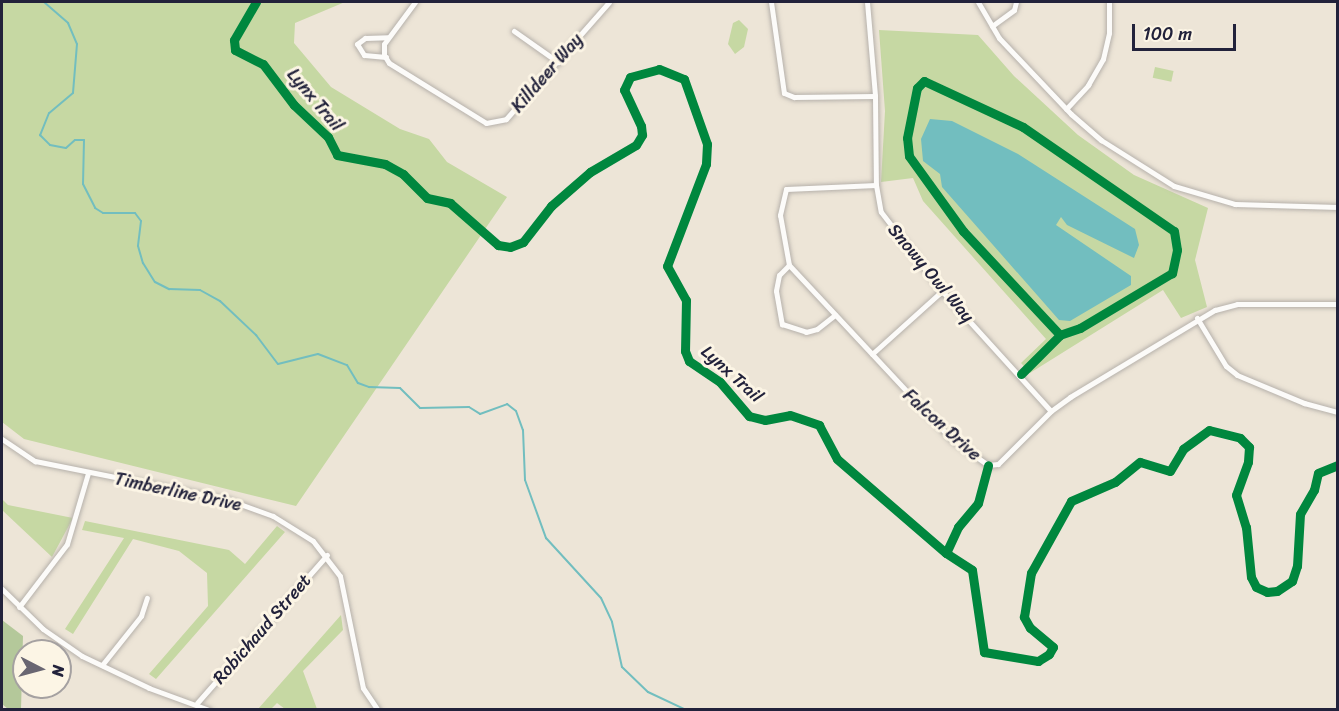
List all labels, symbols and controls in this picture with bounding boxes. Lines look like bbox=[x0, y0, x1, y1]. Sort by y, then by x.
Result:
scale bar bbox=[1135, 12, 1238, 50]
text: 100 m bbox=[1143, 18, 1192, 50]
street label: Killdeer Way bbox=[507, 29, 587, 117]
street label: Lynx Trail bbox=[282, 64, 348, 136]
street label: Snowy Owl Way bbox=[883, 219, 979, 327]
street label: Lynx Trail bbox=[696, 341, 768, 407]
street label: Falcon Drive bbox=[899, 384, 985, 466]
street label: Timberline Drive bbox=[112, 468, 244, 516]
street label: Robichaud Street bbox=[208, 570, 316, 688]
north arrow bbox=[12, 639, 72, 699]
text: N bbox=[43, 664, 73, 678]

